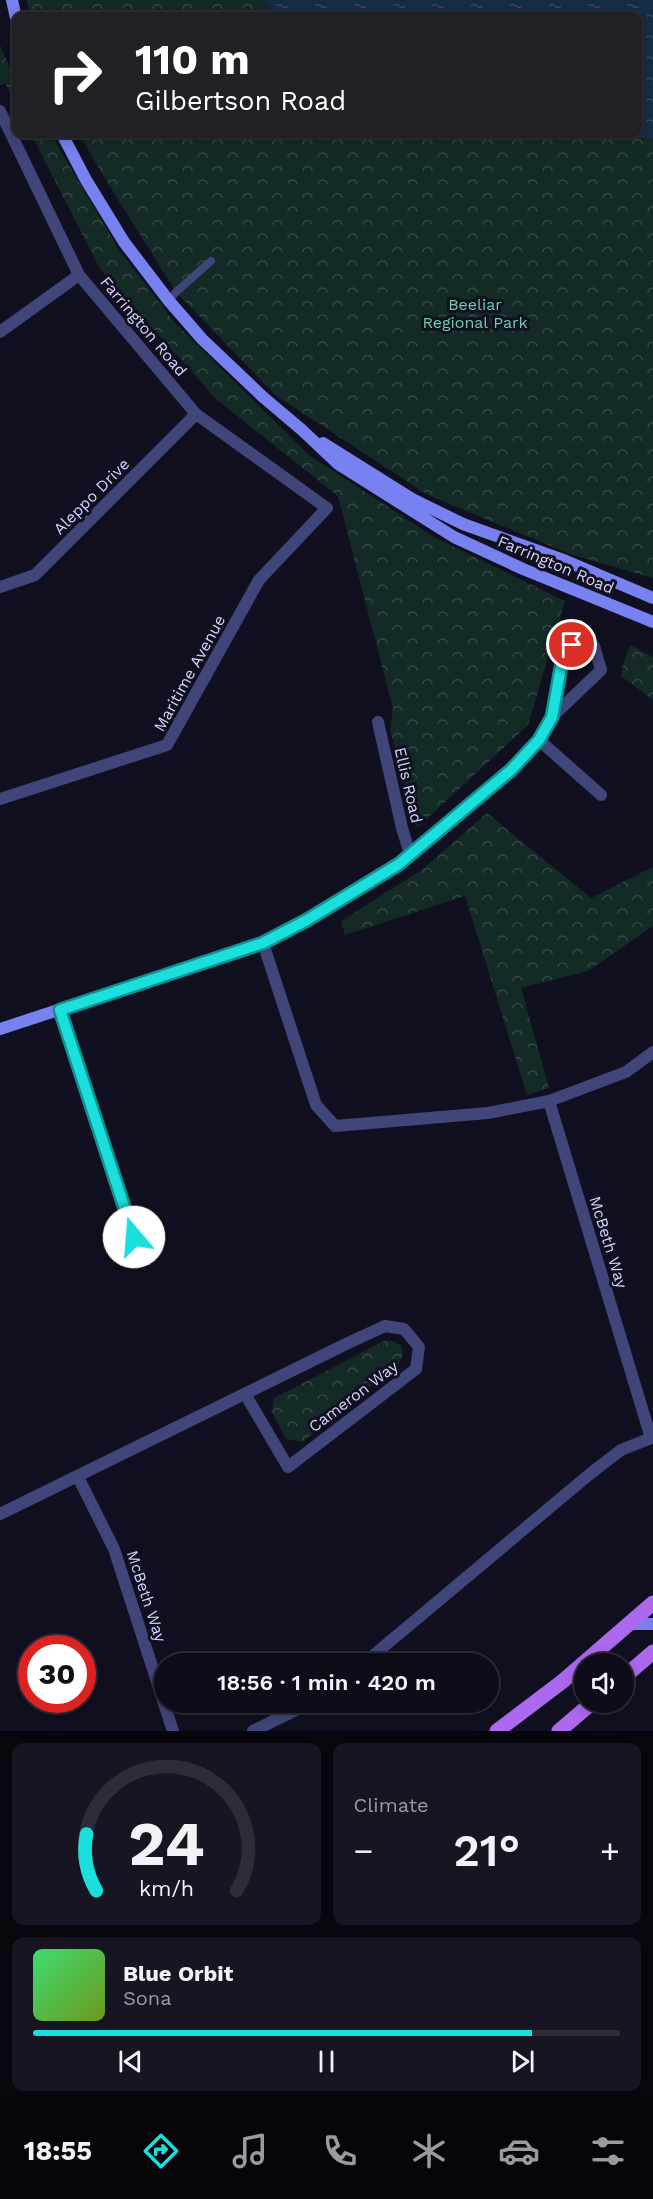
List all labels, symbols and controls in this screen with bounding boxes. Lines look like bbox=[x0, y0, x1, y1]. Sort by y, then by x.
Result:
text: 110 m bbox=[135, 35, 250, 84]
icon: right bbox=[36, 36, 114, 114]
text: Gilbertson Road bbox=[135, 85, 346, 117]
street label: Farrington Road bbox=[96, 273, 191, 380]
park label: Beeliar Regional Park bbox=[422, 295, 528, 332]
street label: Aleppo Drive bbox=[49, 454, 133, 538]
street label: Farrington Road bbox=[495, 531, 617, 598]
street label: Maritime Avenue bbox=[150, 612, 229, 735]
pin bbox=[546, 619, 597, 670]
icon: arrive bbox=[555, 628, 588, 661]
street label: Ellis Road bbox=[391, 745, 426, 825]
street label: McBeth Way bbox=[586, 1194, 632, 1291]
position arrow bbox=[102, 1205, 166, 1269]
street label: Cameron Way bbox=[305, 1356, 402, 1436]
street label: McBeth Way bbox=[123, 1548, 170, 1645]
speed limit sign: 30 bbox=[18, 1635, 96, 1713]
map controls bbox=[574, 1653, 634, 1713]
button: sound bbox=[574, 1653, 634, 1713]
text: 18:56 · 1 min · 420 m bbox=[217, 1670, 436, 1695]
text: Climate bbox=[354, 1793, 429, 1817]
text: 24 bbox=[128, 1807, 205, 1880]
text: 21° bbox=[453, 1824, 520, 1877]
text: − bbox=[354, 1831, 373, 1870]
text: + bbox=[600, 1831, 620, 1870]
text: km/h bbox=[139, 1876, 194, 1901]
text: Blue Orbit bbox=[123, 1961, 233, 1986]
text: Sona bbox=[123, 1986, 172, 2010]
icon: previous bbox=[114, 2045, 147, 2078]
icon: pause bbox=[310, 2045, 343, 2078]
icon: next bbox=[506, 2045, 539, 2078]
icon: directions bbox=[140, 2130, 182, 2172]
icon: music bbox=[229, 2130, 271, 2172]
icon: phone bbox=[319, 2130, 361, 2172]
icon: climate bbox=[408, 2130, 450, 2172]
icon: car bbox=[498, 2130, 540, 2172]
icon: filters bbox=[587, 2130, 629, 2172]
text: 18:55 bbox=[24, 2135, 92, 2167]

